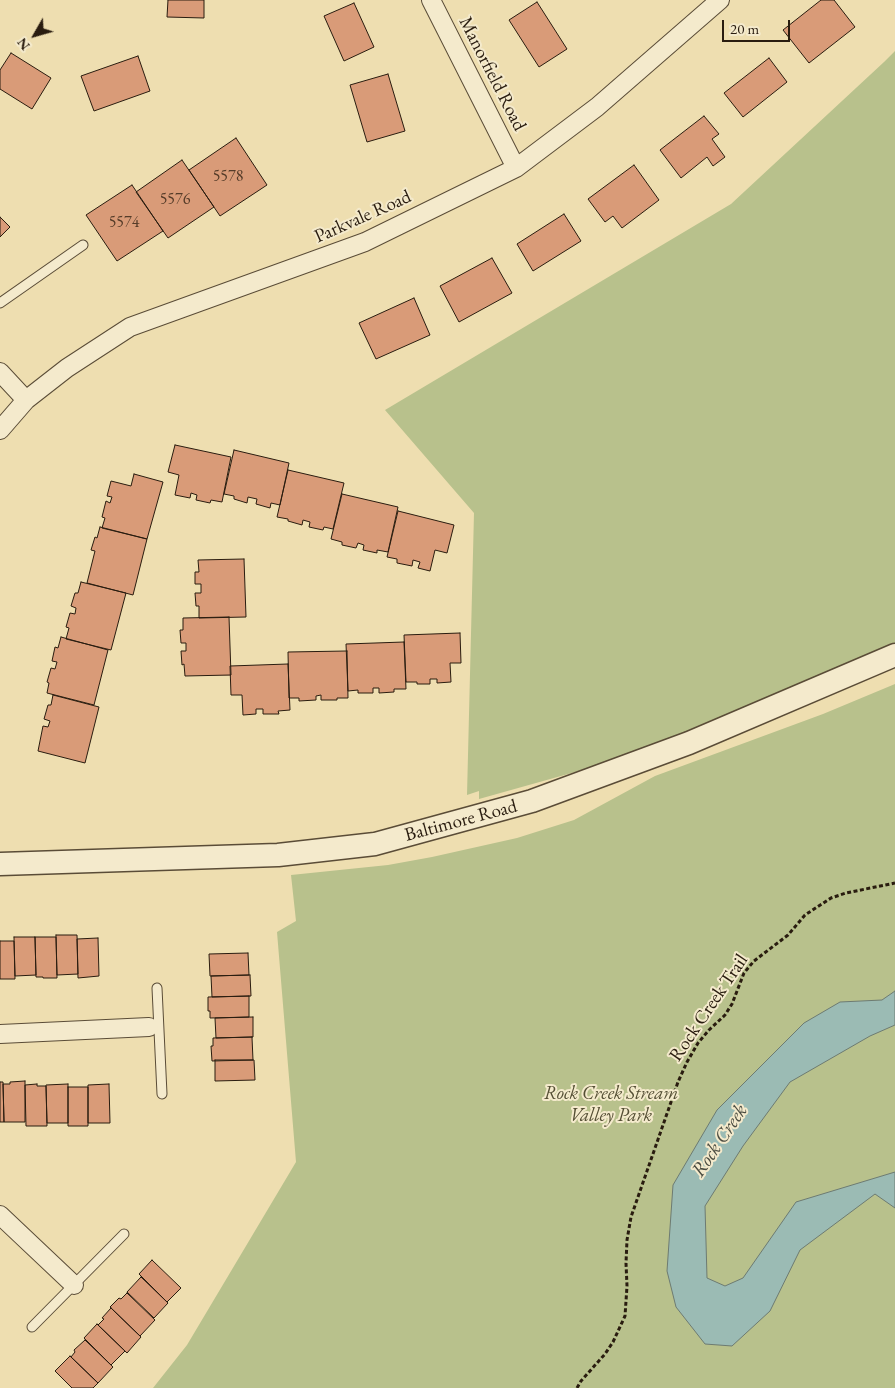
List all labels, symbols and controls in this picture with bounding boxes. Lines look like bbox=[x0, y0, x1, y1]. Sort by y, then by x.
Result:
north arrow bbox=[10, 10, 60, 60]
scale bar bbox=[725, 10, 792, 42]
street label: Manorfield Road bbox=[453, 13, 531, 135]
text: 20 m bbox=[730, 19, 759, 38]
text: N bbox=[13, 34, 34, 54]
house number: 5578 bbox=[213, 167, 243, 187]
street label: Parkvale Road bbox=[311, 186, 415, 248]
house number: 5576 bbox=[160, 190, 190, 210]
house number: 5574 bbox=[109, 213, 139, 233]
street label: Baltimore Road bbox=[402, 795, 520, 847]
street label: Rock Creek Trail bbox=[665, 950, 753, 1066]
park label: Rock Creek Stream Valley Park bbox=[544, 1083, 678, 1127]
water label: Rock Creek bbox=[687, 1100, 753, 1182]

